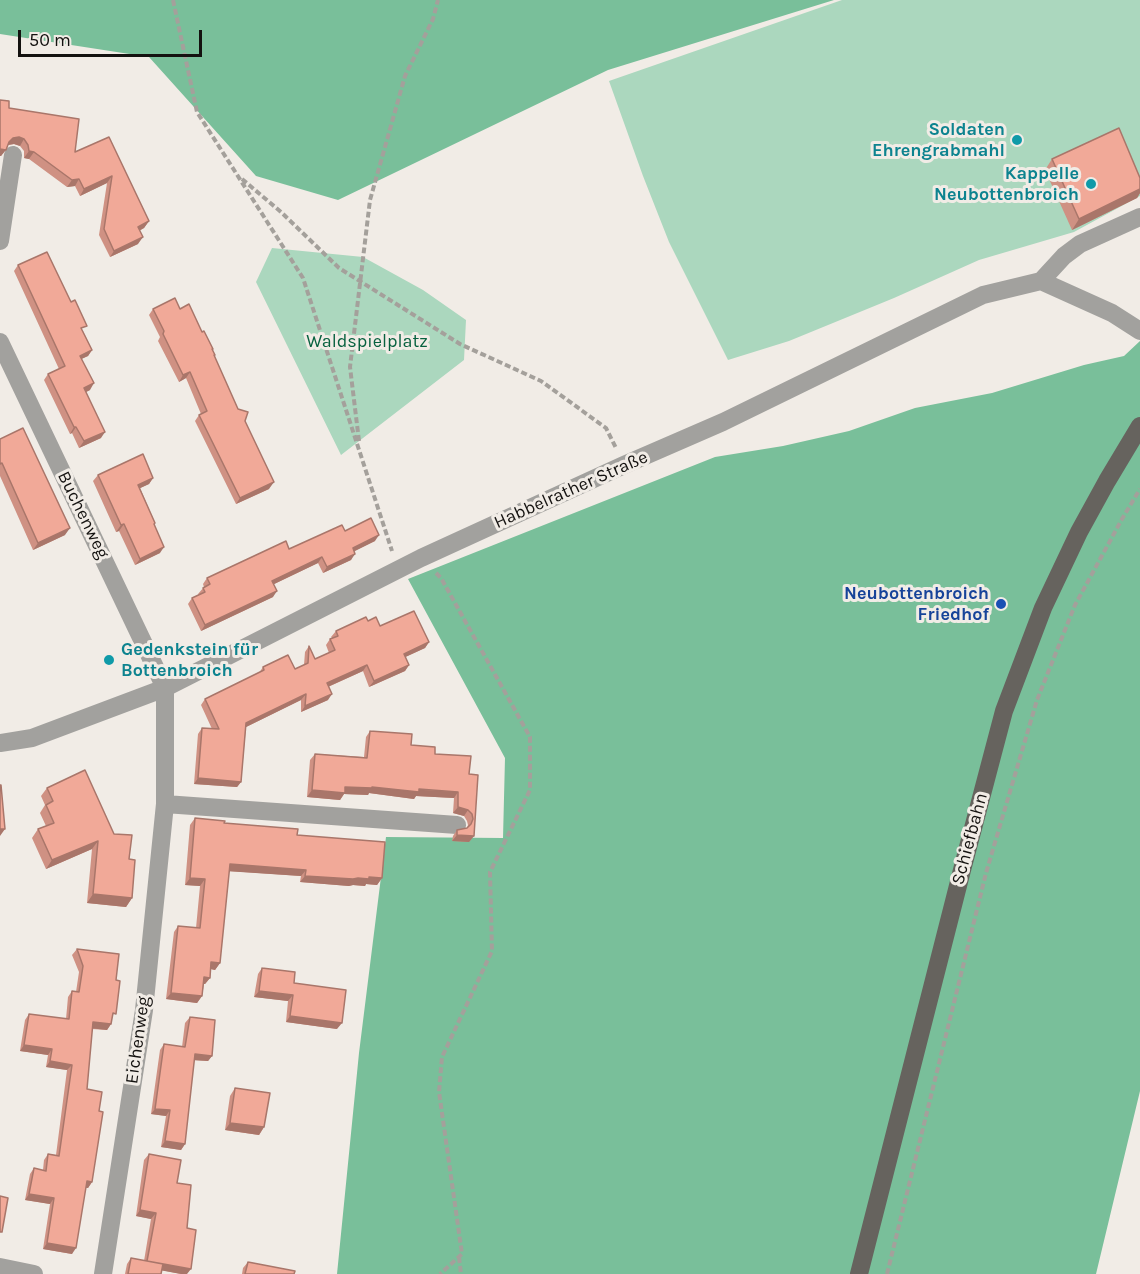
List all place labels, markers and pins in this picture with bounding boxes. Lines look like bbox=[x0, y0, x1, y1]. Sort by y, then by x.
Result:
place label: Soldaten Ehrengrabmahl bbox=[872, 119, 1005, 162]
marker: Soldaten Ehrengrabmahl bbox=[1010, 133, 1024, 147]
place label: Kappelle Neubottenbroich bbox=[934, 163, 1079, 206]
marker: Kappelle Neubottenbroich bbox=[1084, 177, 1098, 191]
place label: Neubottenbroich Friedhof bbox=[844, 583, 989, 626]
marker: Neubottenbroich Friedhof bbox=[994, 597, 1008, 611]
place label: Gedenkstein für Bottenbroich bbox=[121, 639, 258, 682]
marker: Gedenkstein für Bottenbroich bbox=[102, 653, 116, 667]

